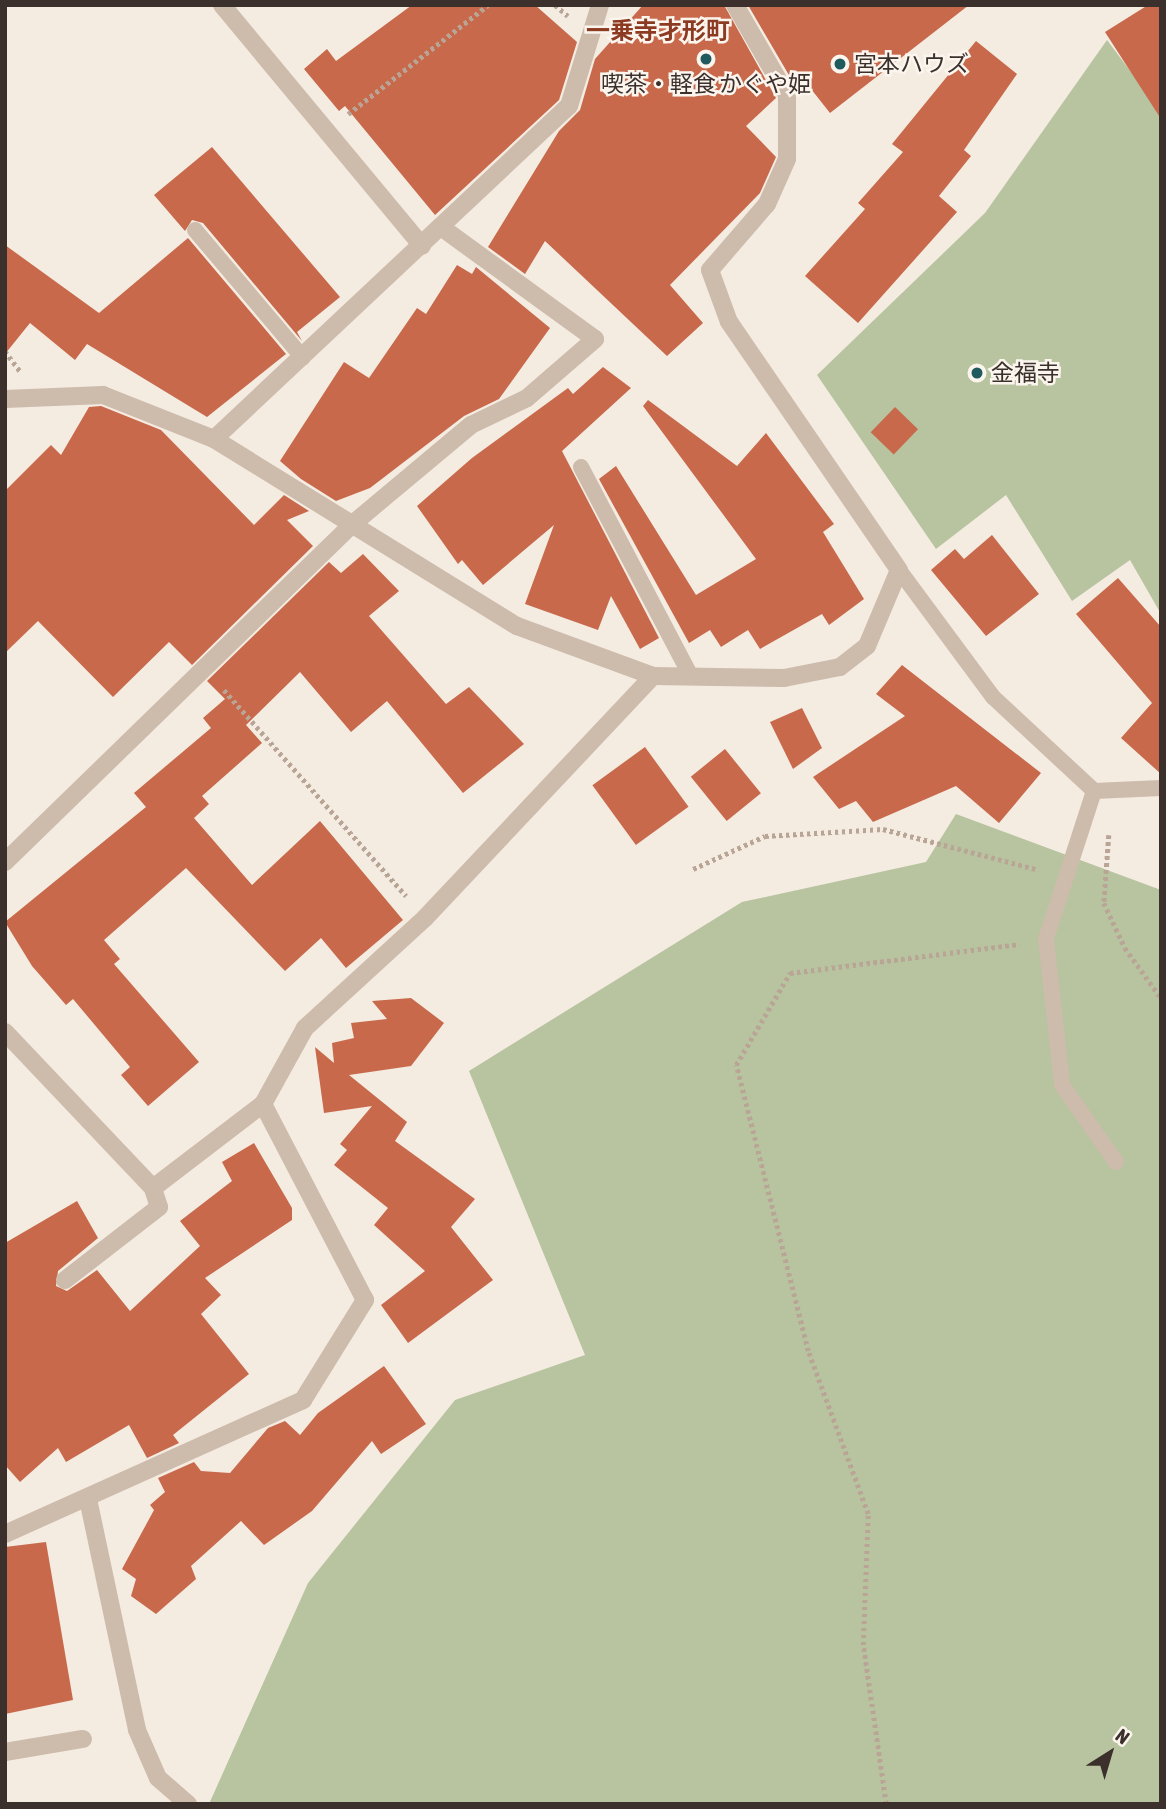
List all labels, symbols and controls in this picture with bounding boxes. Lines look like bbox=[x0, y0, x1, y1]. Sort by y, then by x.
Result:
district label: 一乗寺才形町 bbox=[586, 17, 730, 45]
place label: 宮本ハウズ bbox=[854, 50, 969, 78]
marker: 喫茶・軽食 かぐや姫 bbox=[698, 51, 714, 67]
marker: 宮本ハウズ bbox=[832, 56, 848, 72]
place label: 喫茶・軽食 かぐや姫 bbox=[601, 70, 811, 98]
place label: 金福寺 bbox=[991, 359, 1060, 387]
marker: 金福寺 bbox=[969, 365, 985, 381]
north arrow bbox=[1075, 1718, 1145, 1788]
text: N bbox=[1112, 1724, 1134, 1748]

